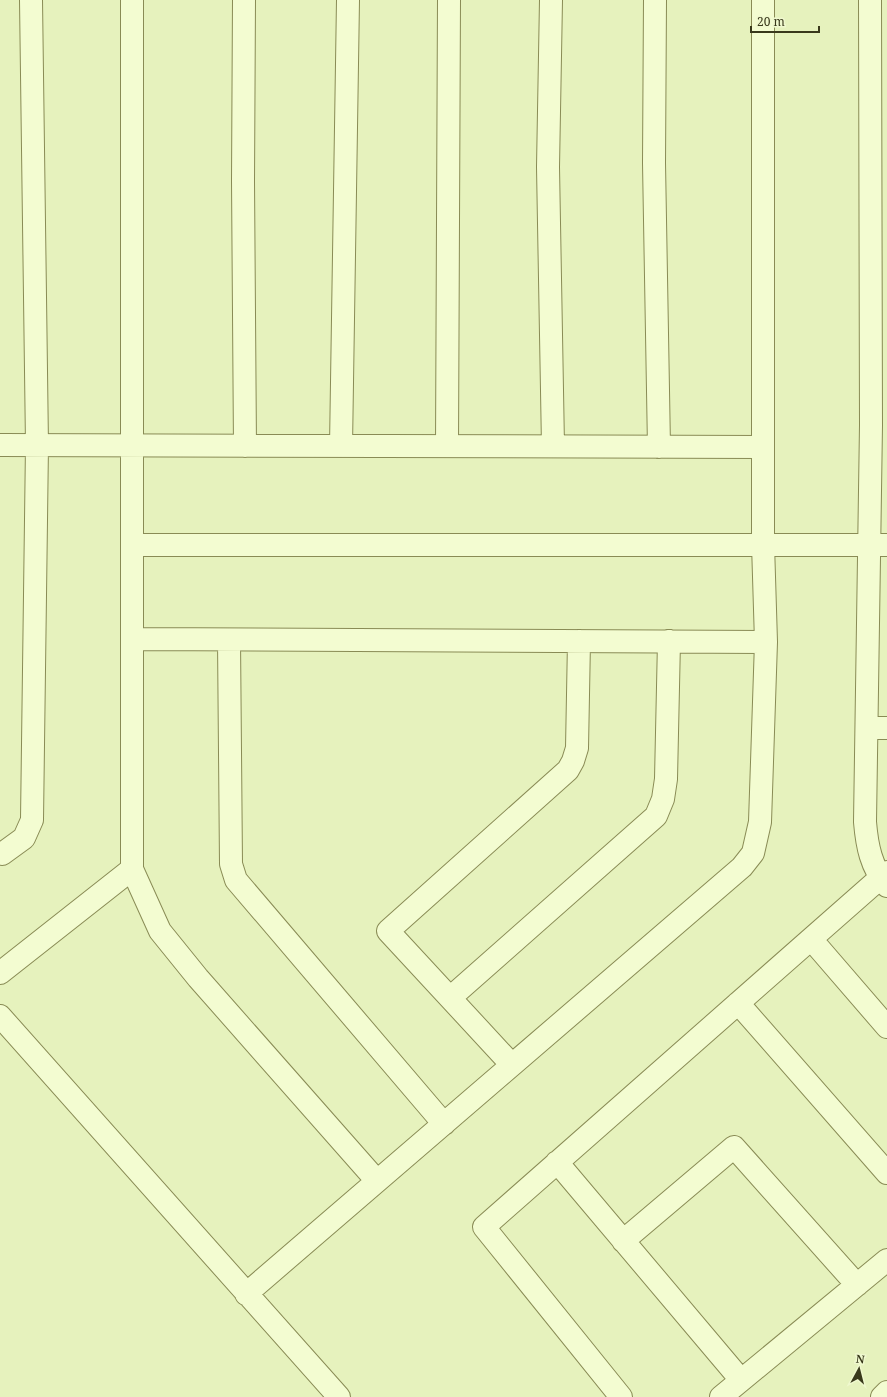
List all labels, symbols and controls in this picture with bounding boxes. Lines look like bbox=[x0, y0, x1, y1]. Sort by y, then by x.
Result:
scale bar bbox=[751, 8, 819, 34]
text: 20 m bbox=[757, 13, 785, 30]
north arrow bbox=[839, 1349, 879, 1389]
text: N bbox=[855, 1351, 866, 1367]

